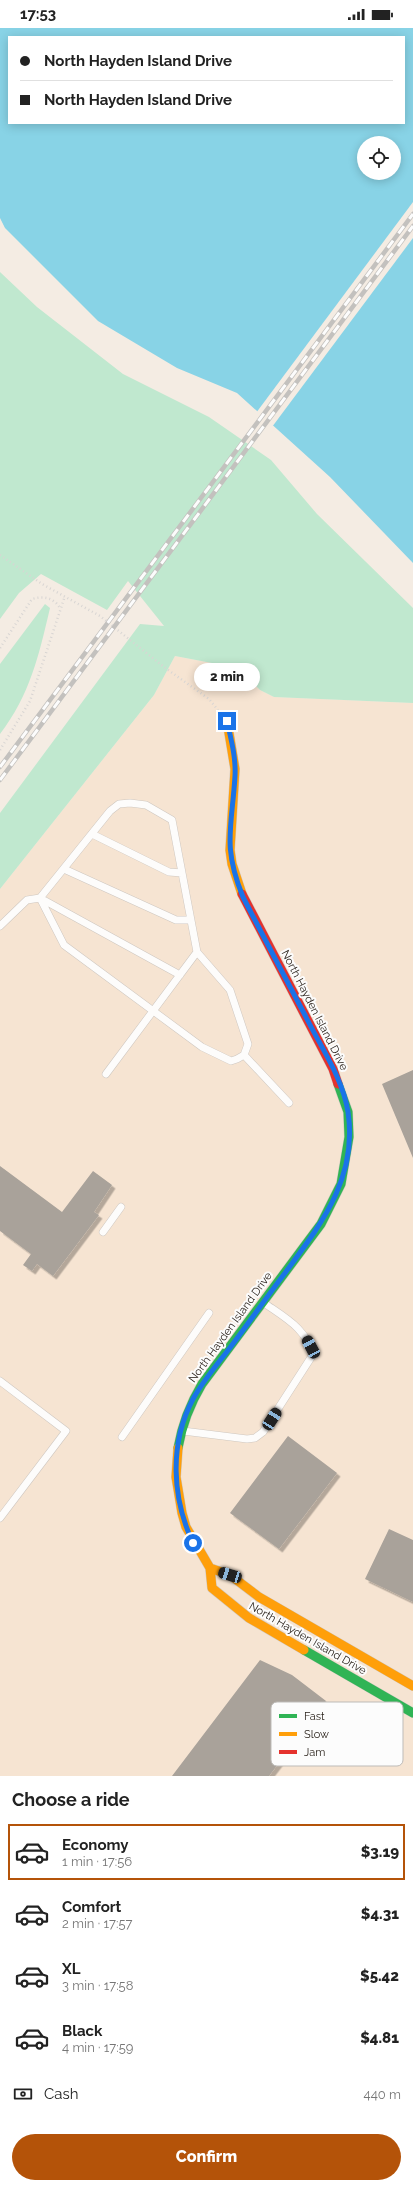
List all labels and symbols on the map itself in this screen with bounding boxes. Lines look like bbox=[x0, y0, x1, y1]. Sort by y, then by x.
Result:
callout: 2 min bbox=[194, 663, 260, 691]
route end bbox=[218, 712, 236, 730]
street label: North Hayden Island Drive bbox=[279, 948, 351, 1073]
street label: North Hayden Island Drive bbox=[186, 1269, 275, 1385]
car bbox=[300, 1334, 322, 1360]
car bbox=[260, 1406, 284, 1432]
route start bbox=[184, 1534, 202, 1552]
car bbox=[217, 1566, 243, 1584]
street label: North Hayden Island Drive bbox=[247, 1600, 369, 1678]
legend bbox=[271, 1702, 403, 1766]
text: Fast bbox=[304, 1710, 325, 1723]
text: Slow bbox=[304, 1728, 329, 1741]
text: Jam bbox=[304, 1746, 325, 1759]

